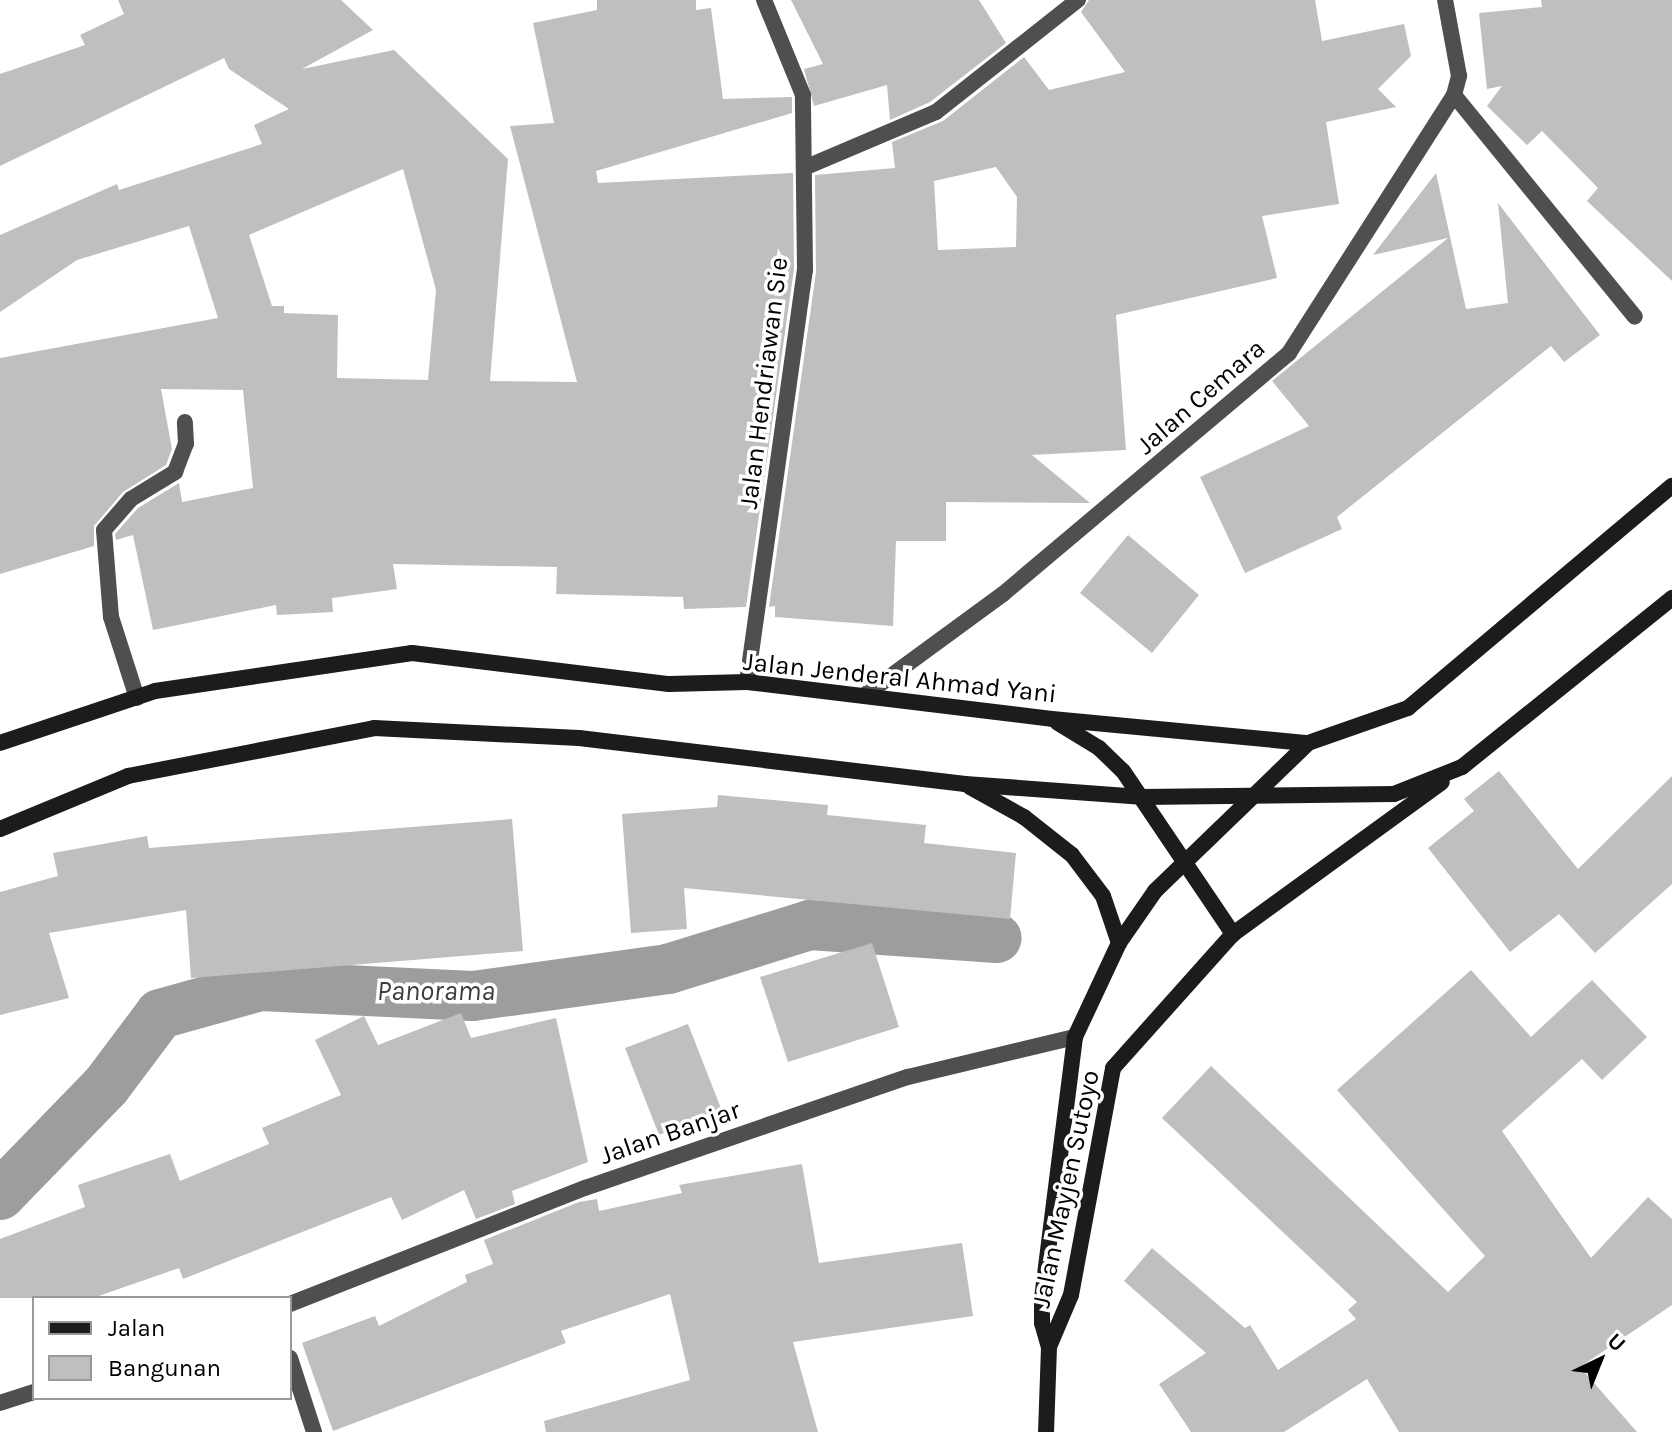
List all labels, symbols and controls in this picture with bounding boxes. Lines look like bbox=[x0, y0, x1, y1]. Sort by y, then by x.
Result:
street label: Jalan Hendriawan Sie bbox=[733, 255, 795, 511]
street label: Jalan Cemara bbox=[1130, 333, 1272, 461]
street label: Jalan Jenderal Ahmad Yani bbox=[742, 646, 1058, 710]
water label: Panorama bbox=[377, 974, 495, 1008]
street label: Jalan Mayjen Sutoyo bbox=[1026, 1067, 1106, 1311]
street label: Jalan Banjar bbox=[596, 1094, 744, 1172]
legend bbox=[32, 1296, 292, 1400]
text: Jalan bbox=[108, 1314, 165, 1342]
north arrow bbox=[1560, 1320, 1640, 1400]
text: U bbox=[1602, 1328, 1631, 1357]
text: Bangunan bbox=[108, 1354, 221, 1382]

